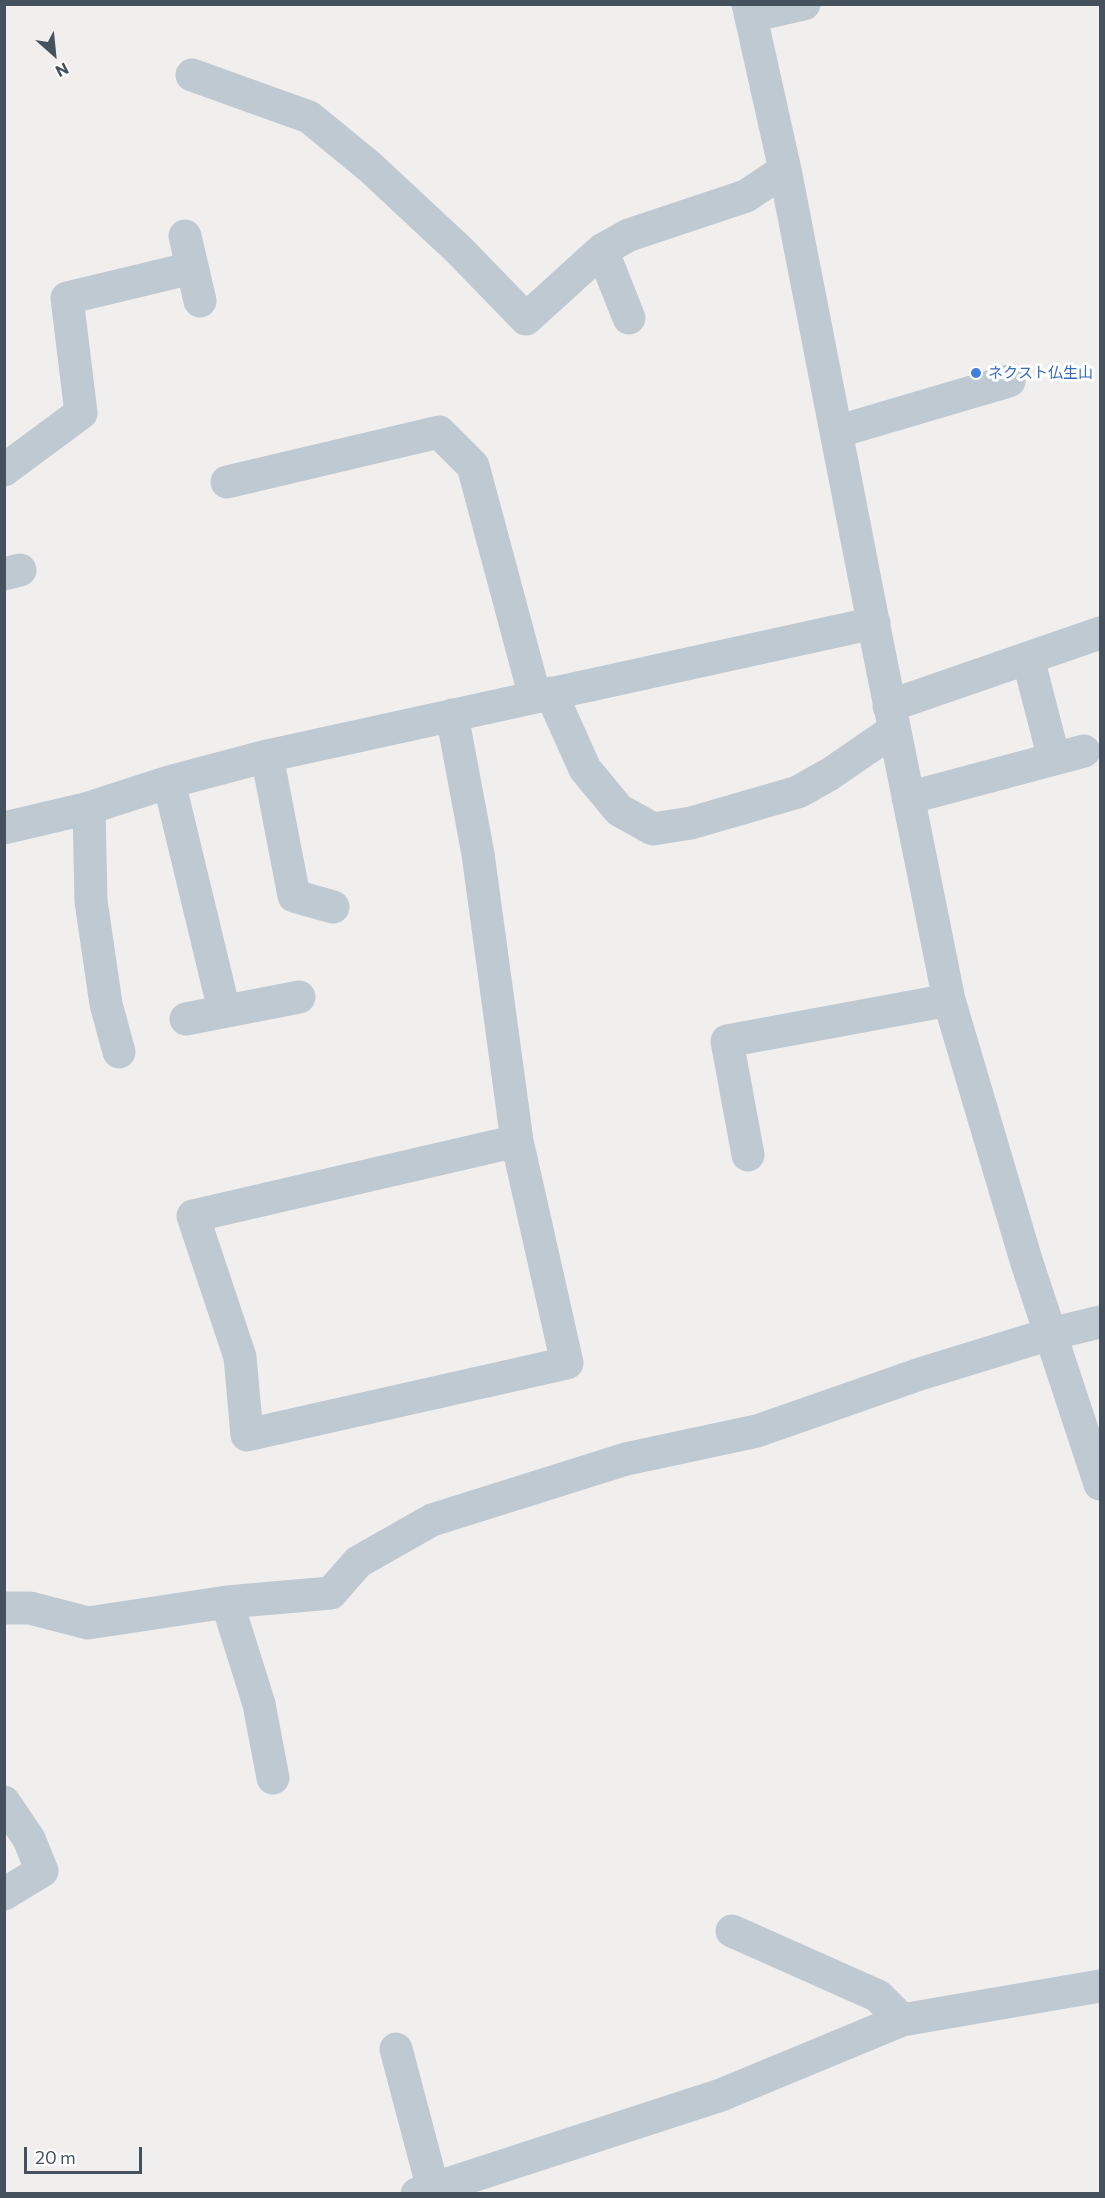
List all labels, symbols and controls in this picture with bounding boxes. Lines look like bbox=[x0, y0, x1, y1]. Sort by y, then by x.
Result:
north arrow bbox=[24, 24, 84, 84]
text: N bbox=[53, 59, 72, 82]
place label: ネクスト仏生山 bbox=[988, 364, 1093, 382]
marker: ネクスト仏生山 bbox=[969, 366, 983, 380]
scale bar bbox=[27, 2135, 146, 2173]
text: 20 m bbox=[35, 2146, 76, 2168]

